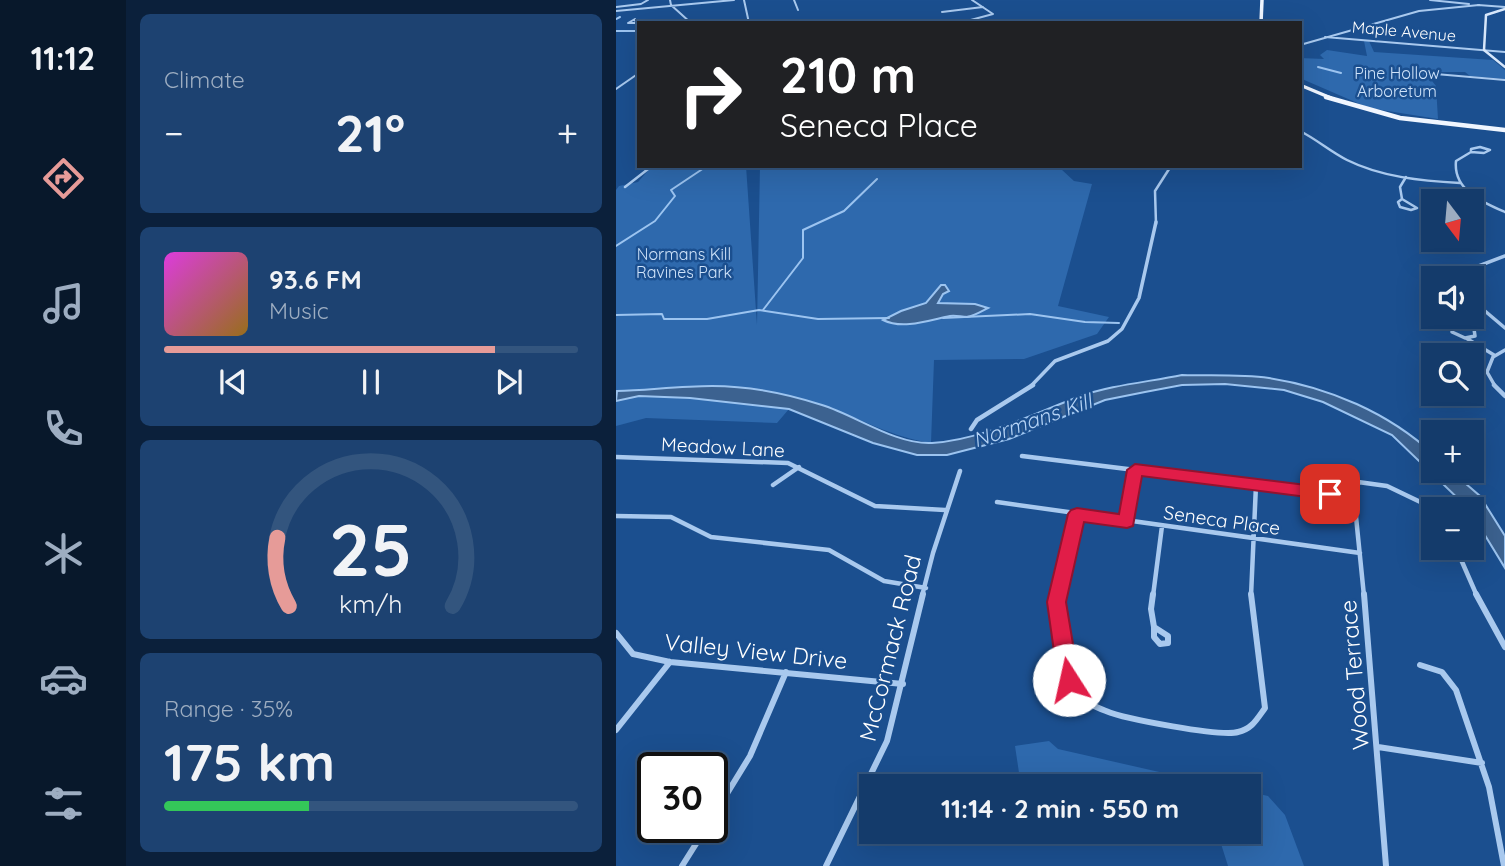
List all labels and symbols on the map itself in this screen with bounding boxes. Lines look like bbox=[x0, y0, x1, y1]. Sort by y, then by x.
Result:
street label: Maple Avenue bbox=[1351, 16, 1457, 46]
park label: Pine Hollow Arboretum bbox=[1354, 63, 1440, 101]
north arrow bbox=[1421, 189, 1484, 252]
park label: Normans Kill Ravines Park bbox=[636, 244, 732, 282]
water label: Normans Kill bbox=[969, 387, 1097, 452]
street label: Meadow Lane bbox=[661, 432, 785, 462]
pin bbox=[1300, 464, 1360, 524]
street label: Seneca Place bbox=[1162, 500, 1282, 540]
street label: McCormack Road bbox=[853, 552, 927, 744]
street label: Wood Terrace bbox=[1333, 599, 1375, 751]
street label: Valley View Drive bbox=[663, 627, 849, 675]
position arrow bbox=[1032, 643, 1106, 717]
speed limit sign: 30 bbox=[637, 752, 728, 843]

